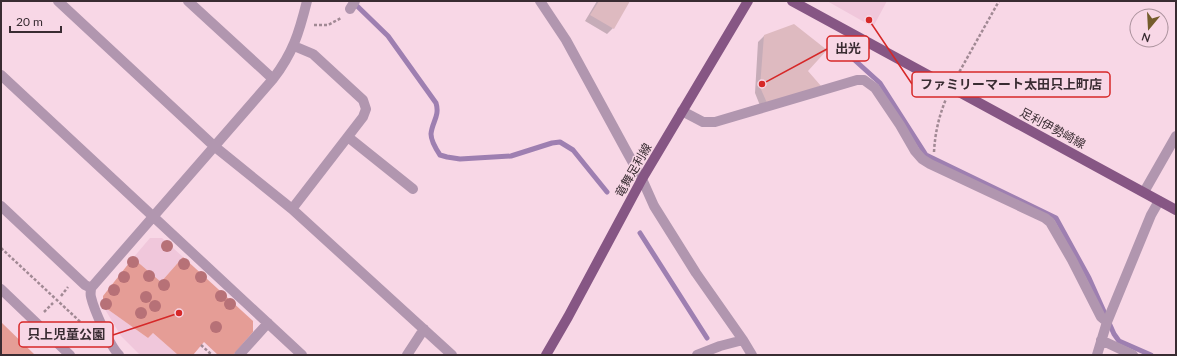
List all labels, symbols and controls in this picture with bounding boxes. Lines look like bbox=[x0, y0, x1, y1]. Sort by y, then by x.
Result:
scale bar bbox=[10, 8, 61, 34]
north arrow bbox=[1129, 8, 1169, 48]
text: 20 m bbox=[16, 14, 43, 29]
text: N bbox=[1140, 30, 1152, 45]
callout: 出光 bbox=[827, 36, 869, 61]
text: 出光 bbox=[835, 40, 861, 56]
callout: ファミリーマート太田只上町店 bbox=[912, 72, 1110, 97]
text: ファミリーマート太田只上町店 bbox=[920, 76, 1102, 92]
street label: 足利伊勢崎線 bbox=[1018, 104, 1088, 152]
street label: 竜舞足利線 bbox=[612, 140, 654, 200]
callout: 只上児童公園 bbox=[19, 322, 113, 347]
text: 只上児童公園 bbox=[27, 326, 105, 342]

